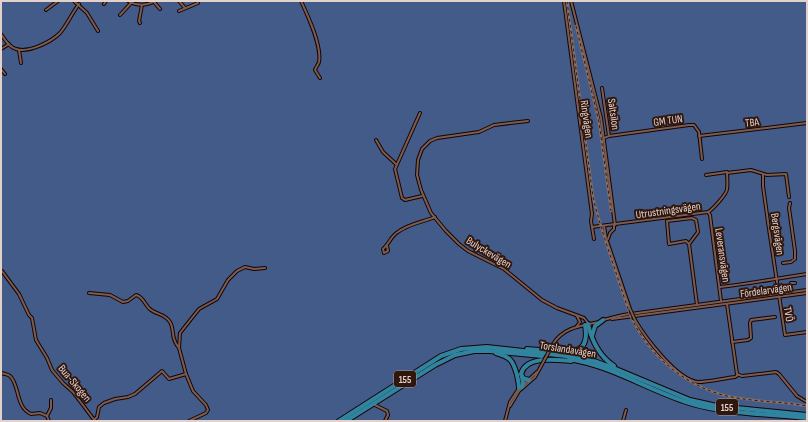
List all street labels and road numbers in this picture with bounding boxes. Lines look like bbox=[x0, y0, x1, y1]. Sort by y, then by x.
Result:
street label: Saltsilon bbox=[605, 98, 622, 131]
street label: Ringvägen bbox=[577, 99, 596, 139]
street label: GM TUN bbox=[653, 112, 683, 129]
street label: TBA bbox=[744, 115, 760, 130]
street label: Utrustningsvägen bbox=[635, 199, 702, 221]
street label: Bergsvägen bbox=[768, 212, 787, 256]
street label: Leveransvägen bbox=[712, 227, 733, 283]
street label: Bulyckevägen bbox=[464, 234, 514, 271]
street label: Fördelarvägen bbox=[739, 280, 793, 301]
street label: TVÖ bbox=[781, 306, 796, 323]
street label: Torslandavägen bbox=[539, 339, 597, 360]
street label: Bua-Skogen bbox=[55, 362, 94, 405]
road number: 155 bbox=[394, 371, 416, 387]
road number: 155 bbox=[716, 399, 738, 415]

